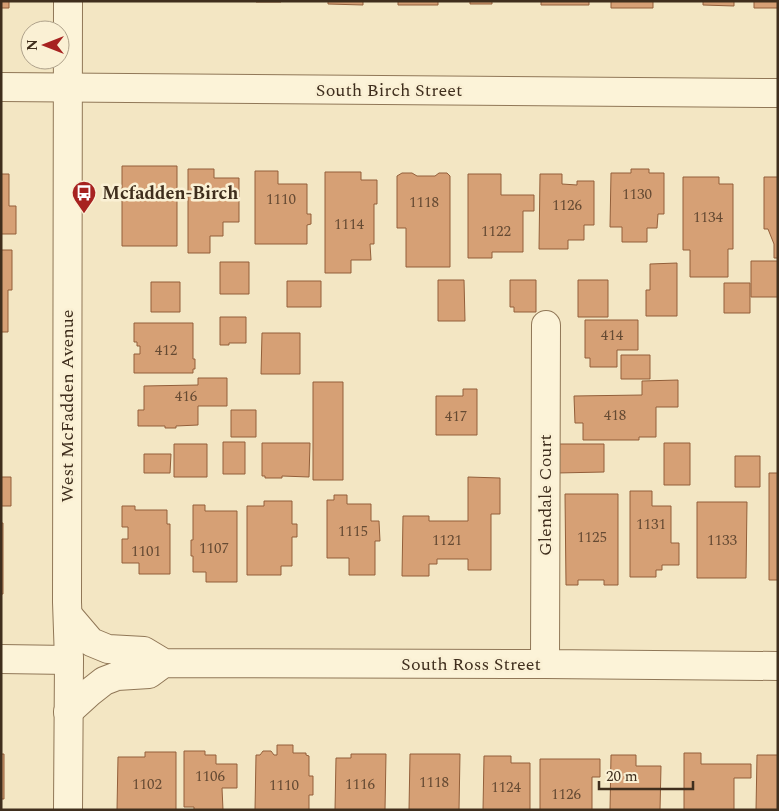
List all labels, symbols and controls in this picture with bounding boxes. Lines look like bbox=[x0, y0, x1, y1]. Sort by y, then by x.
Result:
north arrow bbox=[20, 20, 70, 70]
text: N bbox=[22, 39, 43, 51]
street label: South Birch Street bbox=[316, 77, 462, 104]
bus stop icon: Mcfadden-Birch bbox=[71, 180, 97, 214]
place label: Mcfadden-Birch bbox=[102, 180, 238, 207]
house number: 1130 bbox=[622, 183, 652, 206]
house number: 1110 bbox=[266, 188, 296, 211]
house number: 1118 bbox=[409, 191, 439, 214]
house number: 1126 bbox=[552, 194, 582, 217]
house number: 1134 bbox=[693, 206, 723, 229]
house number: 1114 bbox=[334, 213, 364, 236]
house number: 1122 bbox=[481, 220, 511, 243]
street label: West McFadden Avenue bbox=[54, 309, 81, 503]
house number: 414 bbox=[601, 324, 624, 347]
house number: 412 bbox=[155, 339, 177, 362]
house number: 416 bbox=[175, 385, 198, 408]
house number: 418 bbox=[604, 404, 626, 427]
house number: 417 bbox=[445, 405, 467, 428]
street label: Glendale Court bbox=[532, 434, 559, 556]
house number: 1131 bbox=[636, 513, 666, 536]
house number: 1115 bbox=[338, 520, 368, 543]
house number: 1125 bbox=[577, 526, 607, 549]
house number: 1121 bbox=[432, 529, 462, 552]
house number: 1133 bbox=[707, 529, 737, 552]
house number: 1107 bbox=[199, 537, 229, 560]
house number: 1101 bbox=[131, 540, 161, 563]
street label: South Ross Street bbox=[401, 651, 541, 678]
scale bar bbox=[599, 758, 693, 790]
house number: 1106 bbox=[195, 765, 225, 788]
text: 20 m bbox=[606, 765, 638, 788]
house number: 1118 bbox=[419, 771, 449, 794]
house number: 1102 bbox=[132, 773, 162, 796]
house number: 1116 bbox=[345, 773, 375, 796]
house number: 1110 bbox=[269, 774, 299, 797]
house number: 1124 bbox=[491, 776, 521, 799]
house number: 1126 bbox=[551, 783, 581, 806]

